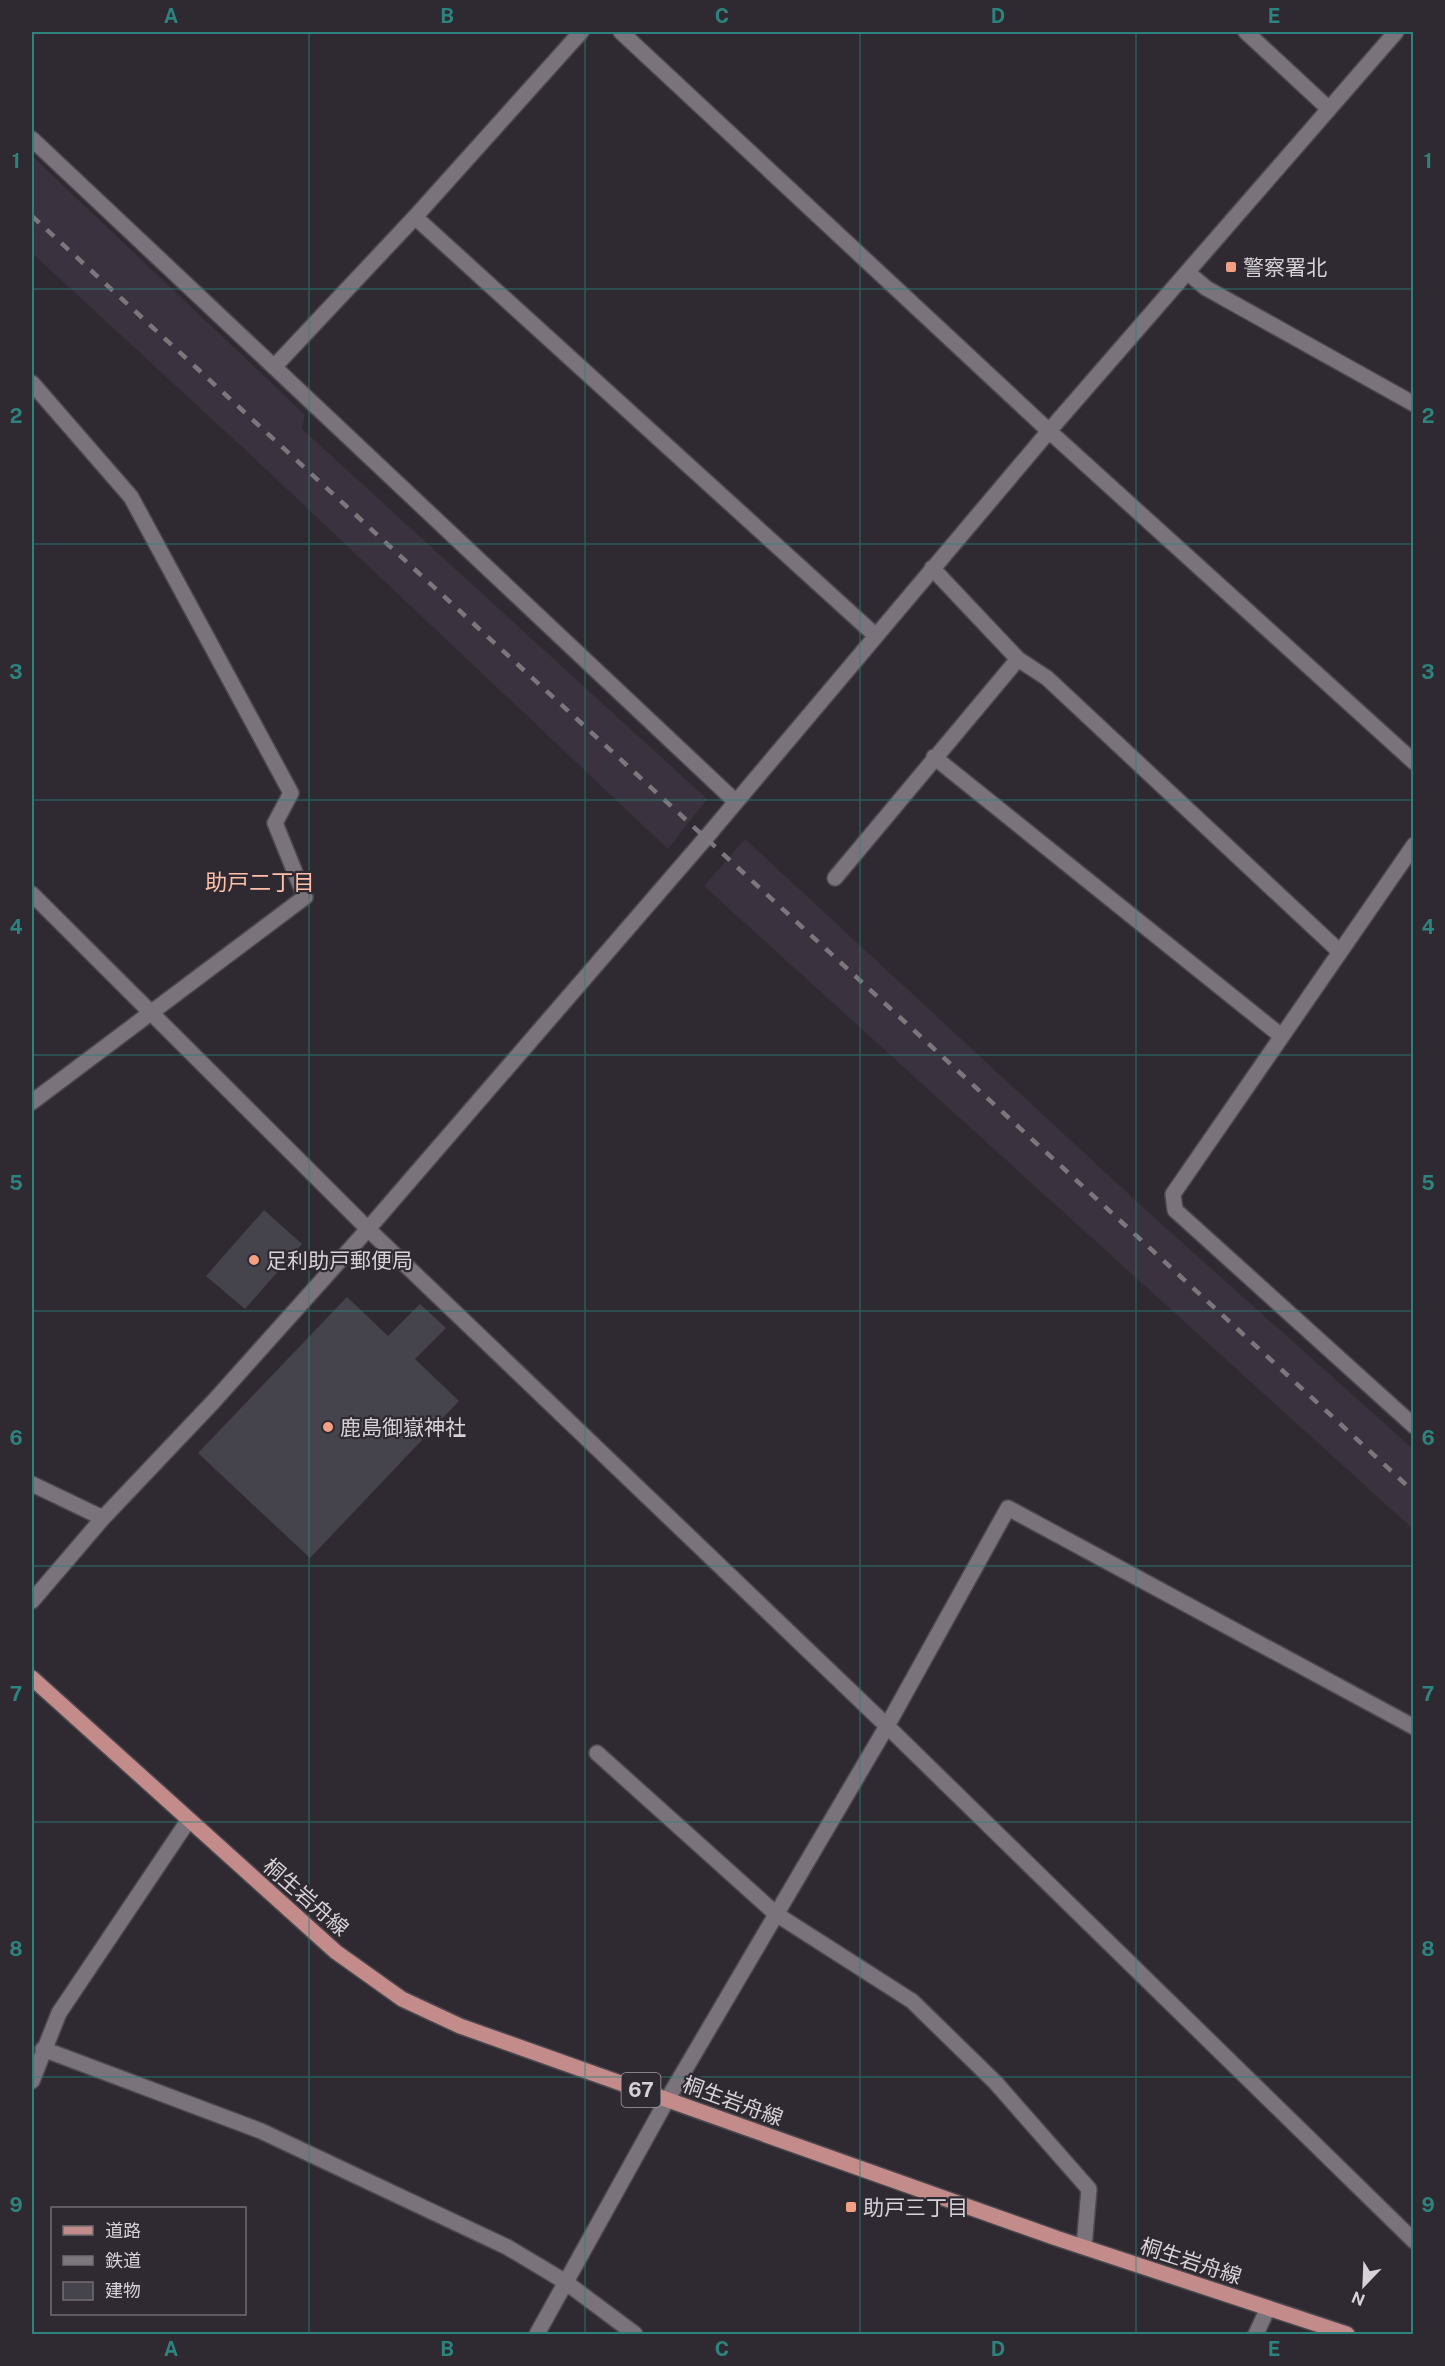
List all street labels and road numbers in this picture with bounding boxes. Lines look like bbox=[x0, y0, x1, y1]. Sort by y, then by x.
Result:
street label: 桐生岩舟線 bbox=[258, 1853, 354, 1941]
street label: 桐生岩舟線 bbox=[679, 2071, 787, 2131]
road number: 67 bbox=[622, 2073, 660, 2107]
street label: 桐生岩舟線 bbox=[1137, 2233, 1245, 2289]

